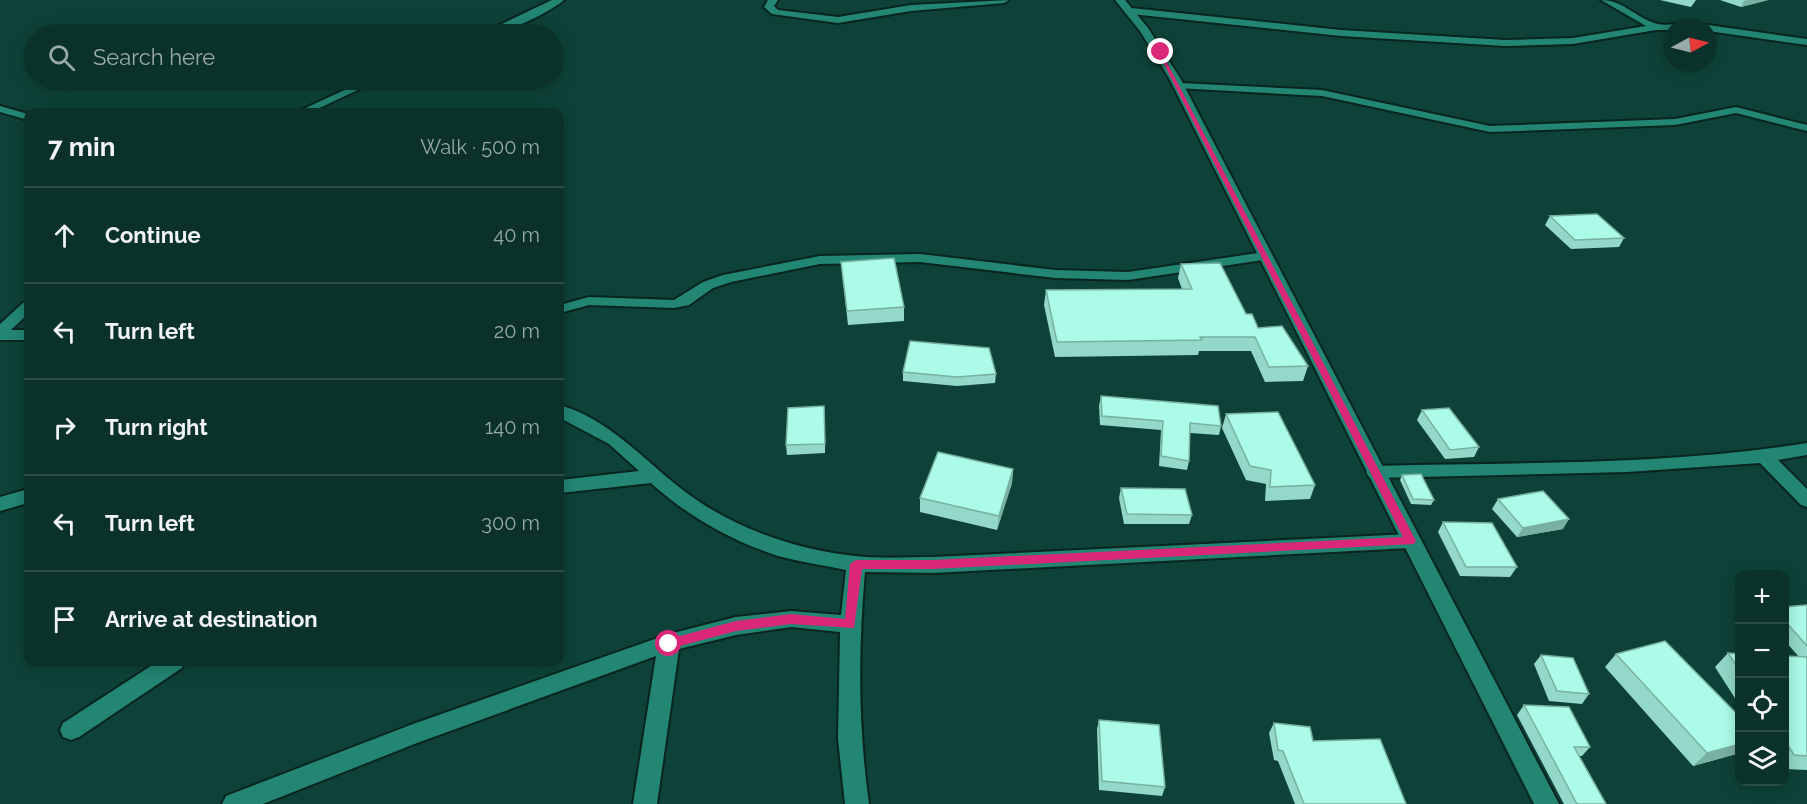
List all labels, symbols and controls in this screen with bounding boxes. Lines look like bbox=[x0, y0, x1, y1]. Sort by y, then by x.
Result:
north arrow bbox=[1663, 18, 1717, 72]
search box bbox=[24, 24, 564, 90]
route end bbox=[1147, 38, 1173, 64]
icon: search bbox=[45, 41, 78, 74]
text: Search here bbox=[93, 44, 215, 70]
text: 7 min bbox=[48, 132, 115, 162]
text: Walk · 500 m bbox=[420, 135, 540, 159]
icon: ahead bbox=[48, 219, 81, 252]
text: Continue bbox=[105, 222, 201, 248]
text: 40 m bbox=[493, 223, 540, 247]
icon: left bbox=[48, 315, 81, 348]
text: Turn left bbox=[105, 318, 195, 344]
text: 20 m bbox=[494, 319, 540, 343]
icon: right bbox=[48, 411, 81, 444]
text: Turn right bbox=[105, 414, 208, 440]
text: 140 m bbox=[485, 415, 540, 439]
icon: left bbox=[48, 507, 81, 540]
text: Turn left bbox=[105, 510, 195, 536]
text: 300 m bbox=[481, 511, 540, 535]
map controls bbox=[1735, 570, 1789, 786]
button: + bbox=[1735, 570, 1789, 624]
icon: arrive bbox=[48, 603, 81, 636]
text: Arrive at destination bbox=[105, 606, 318, 632]
button: − bbox=[1735, 624, 1789, 678]
route start bbox=[655, 630, 681, 656]
button: locate bbox=[1735, 678, 1789, 732]
button: layers bbox=[1735, 732, 1789, 786]

